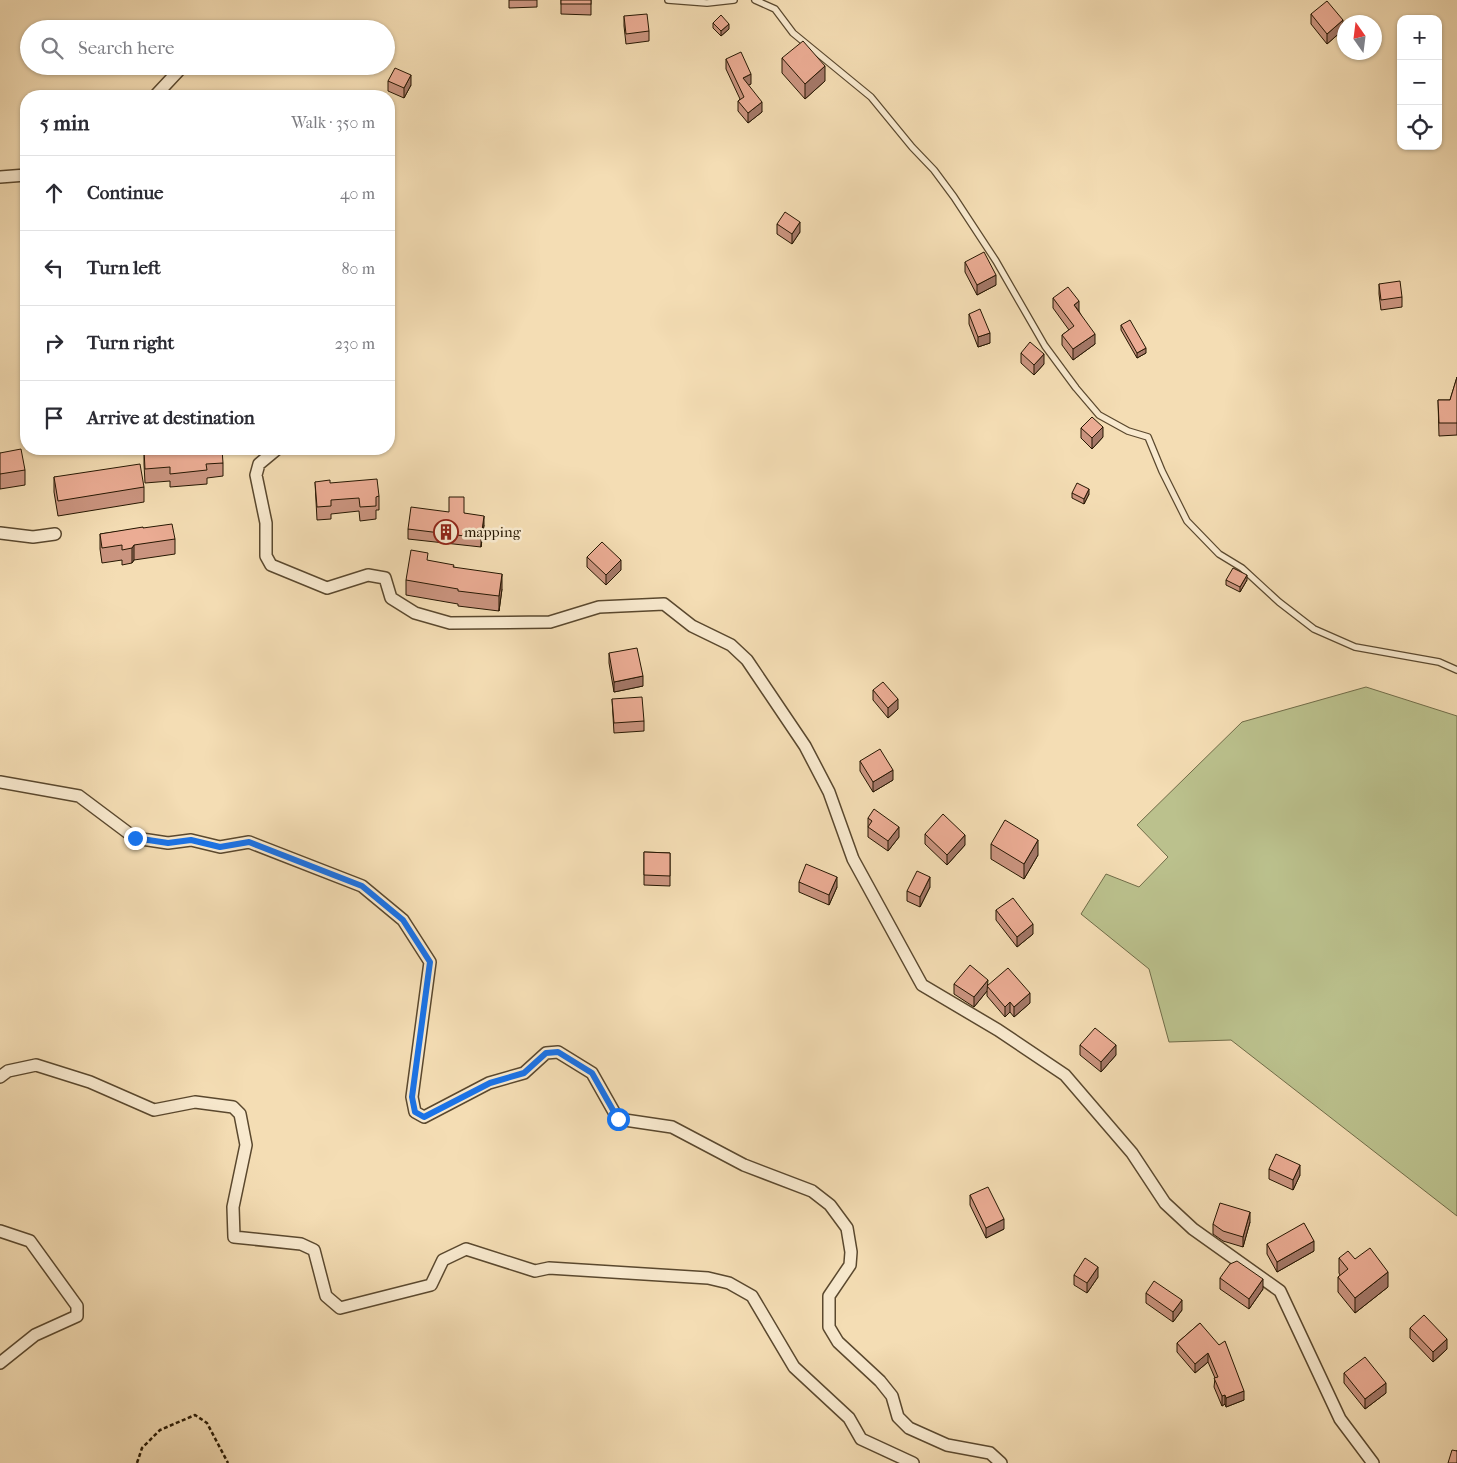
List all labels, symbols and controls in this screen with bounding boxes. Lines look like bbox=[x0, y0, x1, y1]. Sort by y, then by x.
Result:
north arrow bbox=[1337, 15, 1382, 60]
map controls bbox=[1397, 15, 1442, 150]
button: + bbox=[1397, 15, 1442, 60]
search box bbox=[20, 20, 395, 75]
icon: search bbox=[38, 34, 66, 62]
text: Search here bbox=[78, 37, 174, 59]
button: − bbox=[1397, 60, 1442, 105]
button: locate bbox=[1397, 105, 1442, 150]
text: 5 min bbox=[40, 111, 89, 135]
text: Walk · 350 m bbox=[291, 113, 375, 132]
icon: ahead bbox=[40, 179, 68, 207]
text: Continue bbox=[87, 182, 163, 204]
text: 40 m bbox=[340, 184, 375, 203]
icon: left bbox=[40, 254, 68, 282]
text: Turn left bbox=[87, 257, 161, 279]
text: 80 m bbox=[341, 259, 375, 278]
icon: right bbox=[40, 329, 68, 357]
text: Turn right bbox=[87, 332, 174, 354]
text: 230 m bbox=[335, 334, 375, 353]
icon: arrive bbox=[40, 404, 68, 432]
text: Arrive at destination bbox=[87, 407, 255, 429]
building icon: mapping bbox=[433, 519, 459, 545]
place label: mapping bbox=[464, 523, 522, 541]
route end bbox=[124, 827, 147, 850]
route start bbox=[607, 1108, 630, 1131]

